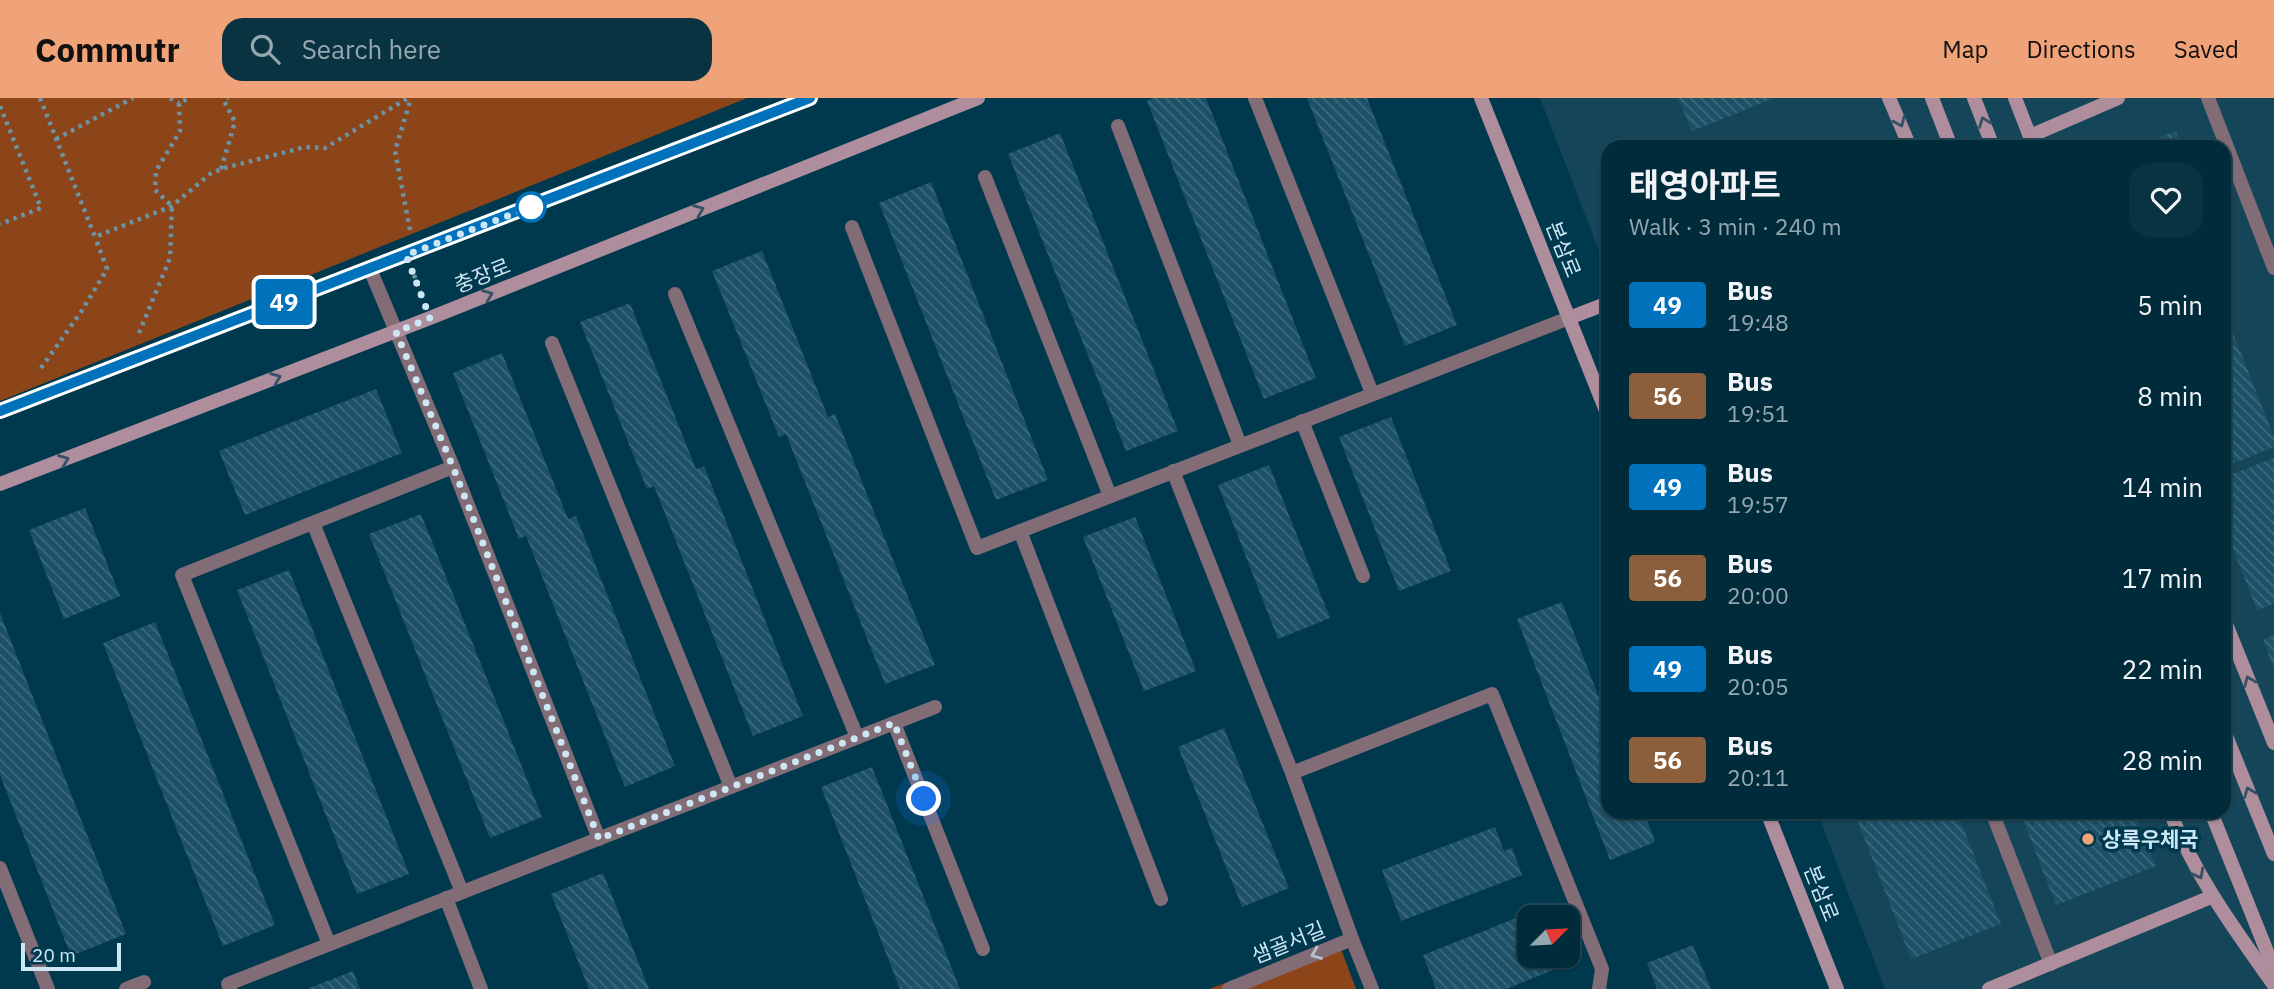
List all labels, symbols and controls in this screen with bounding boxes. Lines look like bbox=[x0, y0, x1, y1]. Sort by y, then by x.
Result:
search box bbox=[222, 18, 712, 81]
text: Commutr bbox=[35, 28, 180, 71]
icon: search bbox=[246, 30, 284, 68]
text: Search here bbox=[302, 32, 441, 66]
text: Map bbox=[1942, 33, 1988, 65]
text: Directions bbox=[2026, 33, 2136, 65]
text: Saved bbox=[2174, 33, 2239, 65]
one-way arrow bbox=[1891, 116, 1905, 128]
one-way arrow bbox=[1978, 117, 1992, 129]
text: 태영아파트 bbox=[1629, 163, 1781, 206]
button: heart bbox=[2129, 163, 2203, 237]
unlabelled marker bbox=[516, 192, 546, 222]
one-way arrow bbox=[692, 205, 704, 219]
text: Walk · 3 min · 240 m bbox=[1629, 211, 1842, 241]
street label: 본삼로 bbox=[1540, 217, 1588, 281]
street label: 충장로 bbox=[450, 251, 514, 299]
text: Bus bbox=[1727, 273, 1773, 307]
line badge: 49 bbox=[252, 279, 316, 325]
text: 49 bbox=[270, 286, 298, 318]
text: 5 min bbox=[2137, 288, 2203, 322]
one-way arrow bbox=[480, 289, 493, 303]
text: 49 bbox=[1653, 289, 1682, 321]
text: 19:48 bbox=[1727, 307, 1789, 337]
text: Bus bbox=[1727, 364, 1773, 398]
one-way arrow bbox=[269, 372, 281, 386]
text: 8 min bbox=[2137, 379, 2203, 413]
text: 56 bbox=[1653, 380, 1682, 412]
text: 19:51 bbox=[1727, 398, 1789, 428]
one-way arrow bbox=[57, 454, 69, 468]
text: Bus bbox=[1727, 455, 1773, 489]
text: 14 min bbox=[2122, 470, 2203, 504]
text: 49 bbox=[1653, 471, 1682, 503]
text: 19:57 bbox=[1727, 489, 1789, 519]
text: Bus bbox=[1727, 546, 1773, 580]
text: 17 min bbox=[2122, 561, 2203, 595]
text: 56 bbox=[1653, 562, 1682, 594]
text: 20:00 bbox=[1727, 580, 1789, 610]
text: Bus bbox=[1727, 637, 1773, 671]
text: 22 min bbox=[2122, 652, 2203, 686]
text: 49 bbox=[1653, 653, 1682, 685]
text: 20:05 bbox=[1727, 671, 1789, 701]
one-way arrow bbox=[2244, 675, 2258, 687]
text: Bus bbox=[1727, 728, 1773, 762]
text: 28 min bbox=[2122, 743, 2203, 777]
text: 56 bbox=[1653, 744, 1682, 776]
text: 20:11 bbox=[1727, 762, 1789, 792]
your location bbox=[906, 781, 941, 816]
one-way arrow bbox=[2244, 787, 2258, 799]
place label: 상록우체국 bbox=[2102, 825, 2199, 853]
marker: 상록우체국 bbox=[2080, 831, 2096, 847]
street label: 본삼로 bbox=[1798, 861, 1846, 925]
one-way arrow bbox=[2191, 867, 2204, 879]
north arrow bbox=[1517, 905, 1580, 968]
map controls bbox=[1517, 905, 1580, 968]
street label: 샘골서길 bbox=[1247, 915, 1329, 969]
scale bar bbox=[21, 940, 121, 972]
text: 20 m bbox=[32, 943, 76, 967]
one-way arrow bbox=[1311, 945, 1323, 959]

